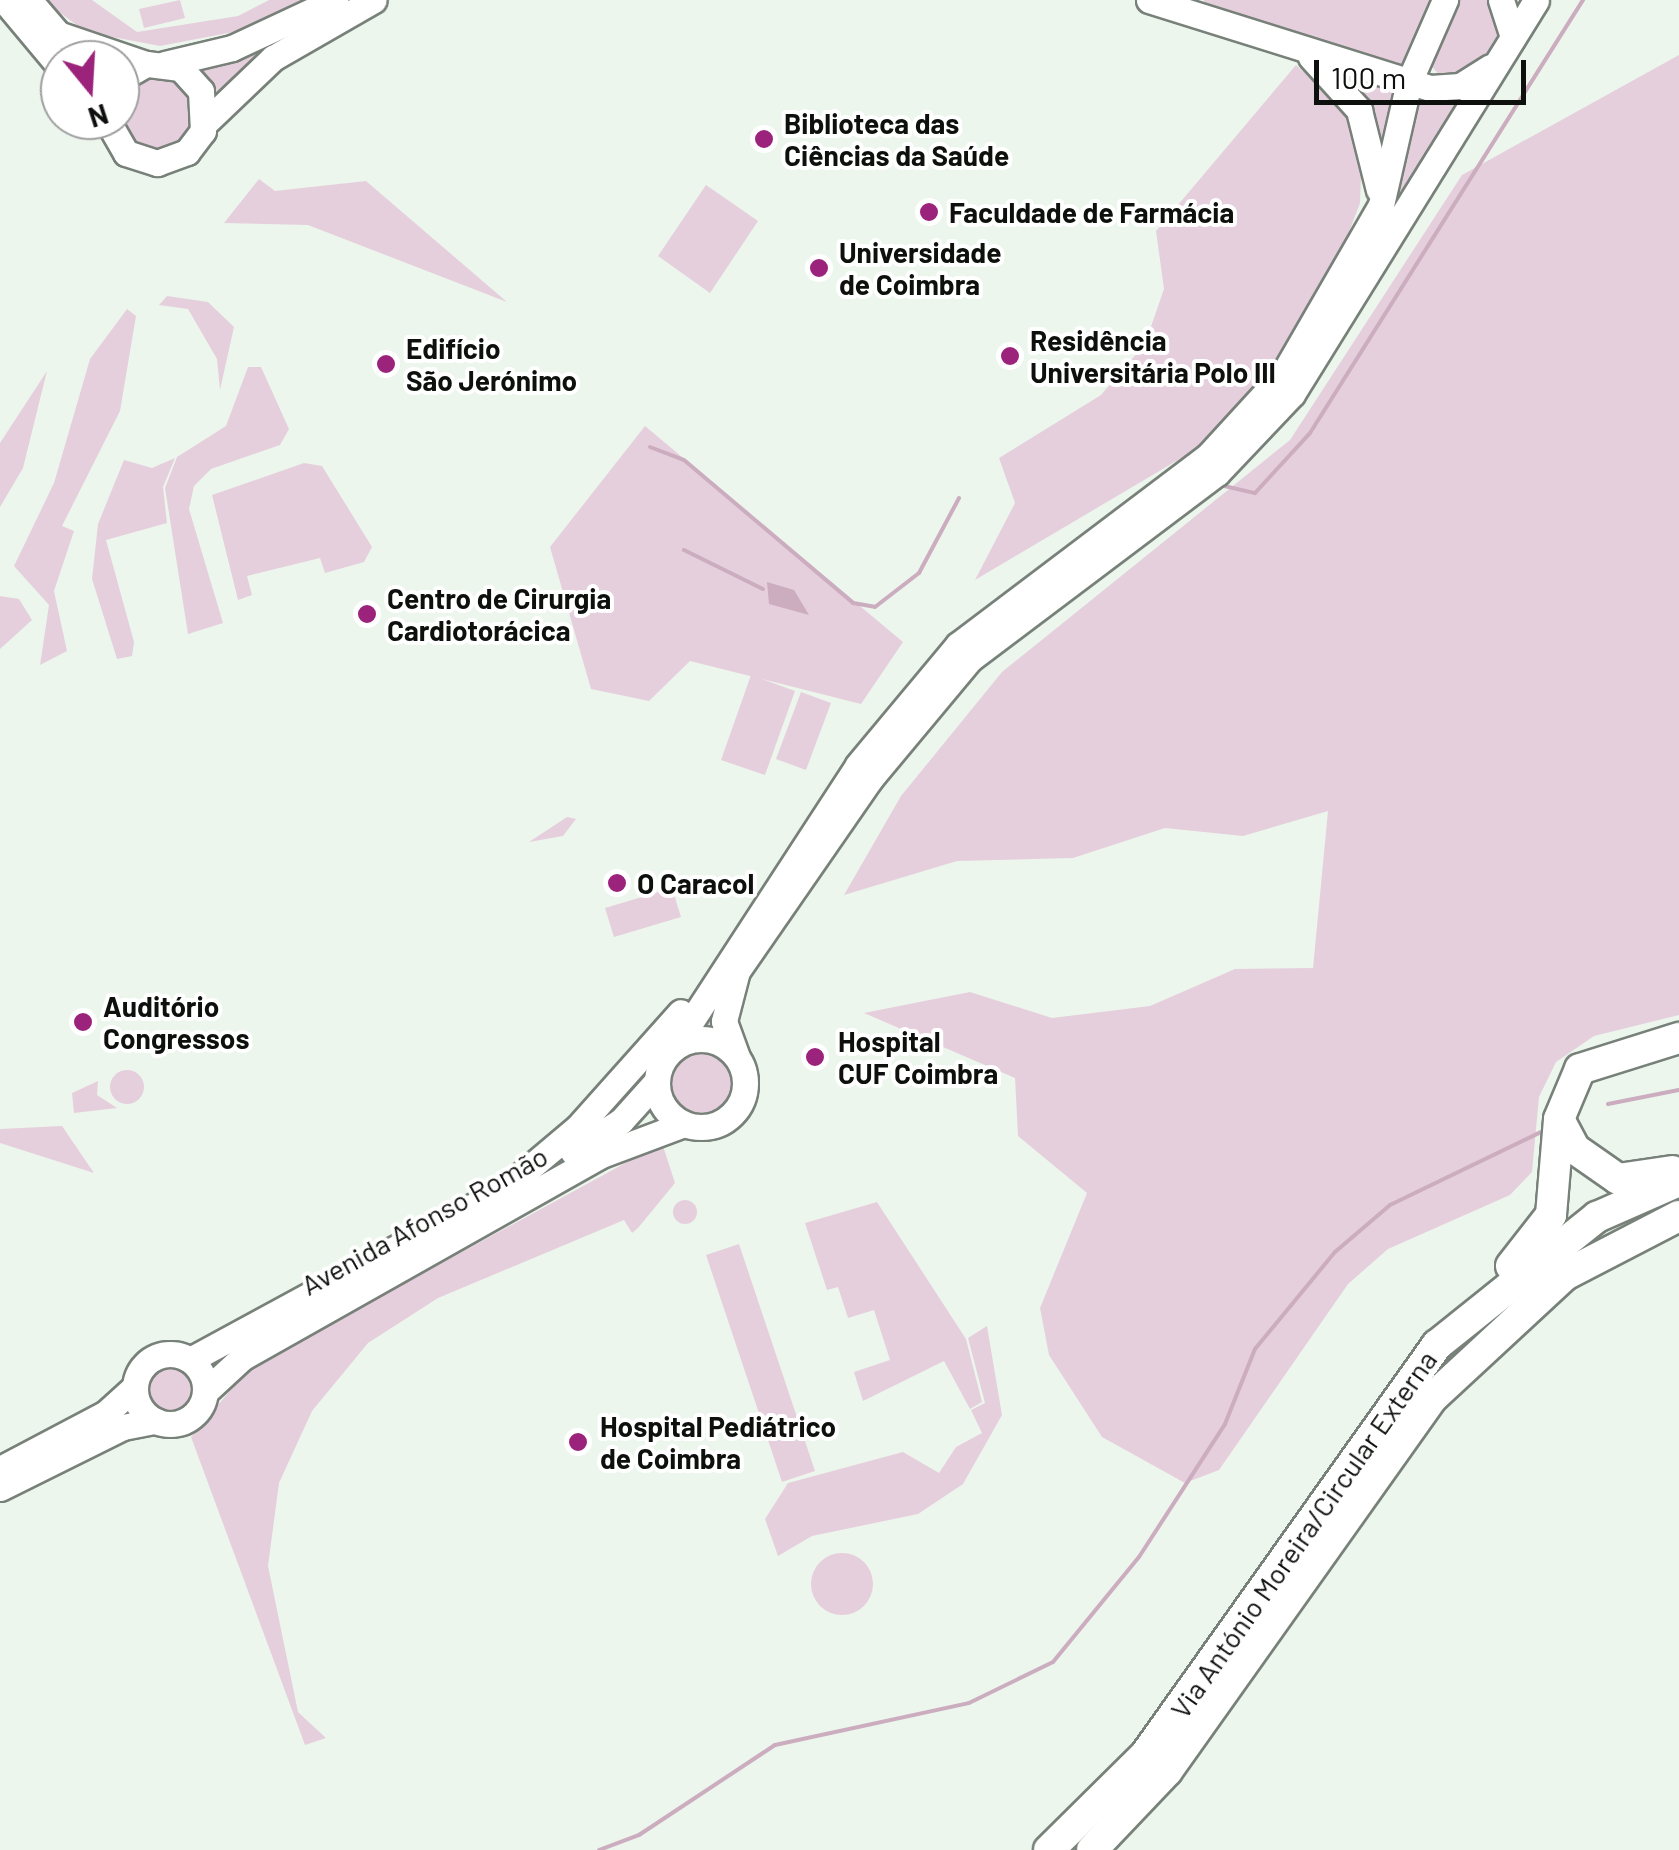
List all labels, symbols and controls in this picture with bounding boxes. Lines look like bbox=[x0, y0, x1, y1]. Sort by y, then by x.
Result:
north arrow bbox=[40, 40, 140, 140]
scale bar bbox=[1319, 40, 1532, 102]
text: 100 m bbox=[1331, 59, 1406, 95]
text: N bbox=[85, 98, 113, 136]
place label: Biblioteca das Ciências da Saúde bbox=[784, 106, 1009, 172]
marker: Biblioteca das Ciências da Saúde bbox=[753, 128, 775, 150]
place label: Faculdade de Farmácia bbox=[949, 195, 1234, 229]
marker: Faculdade de Farmácia bbox=[918, 201, 940, 223]
place label: Universidade de Coimbra bbox=[839, 235, 1001, 301]
marker: Universidade de Coimbra bbox=[808, 257, 830, 279]
place label: Residência Universitária Polo III bbox=[1030, 323, 1276, 389]
place label: Edifício São Jerónimo bbox=[406, 331, 577, 397]
marker: Residência Universitária Polo III bbox=[999, 345, 1021, 367]
marker: Edifício São Jerónimo bbox=[375, 353, 397, 375]
place label: Centro de Cirurgia Cardiotorácica bbox=[387, 581, 611, 647]
marker: Centro de Cirurgia Cardiotorácica bbox=[356, 603, 378, 625]
place label: O Caracol bbox=[637, 866, 754, 900]
marker: O Caracol bbox=[606, 872, 628, 894]
place label: Auditório Congressos bbox=[103, 989, 249, 1055]
marker: Auditório Congressos bbox=[72, 1011, 94, 1033]
place label: Hospital CUF Coimbra bbox=[838, 1024, 998, 1090]
marker: Hospital CUF Coimbra bbox=[802, 1044, 828, 1070]
street label: Avenida Afonso Romão bbox=[295, 1138, 553, 1302]
street label: Via António Moreira/Circular Externa bbox=[1163, 1344, 1443, 1724]
place label: Hospital Pediátrico de Coimbra bbox=[600, 1409, 836, 1475]
marker: Hospital Pediátrico de Coimbra bbox=[565, 1429, 591, 1455]

